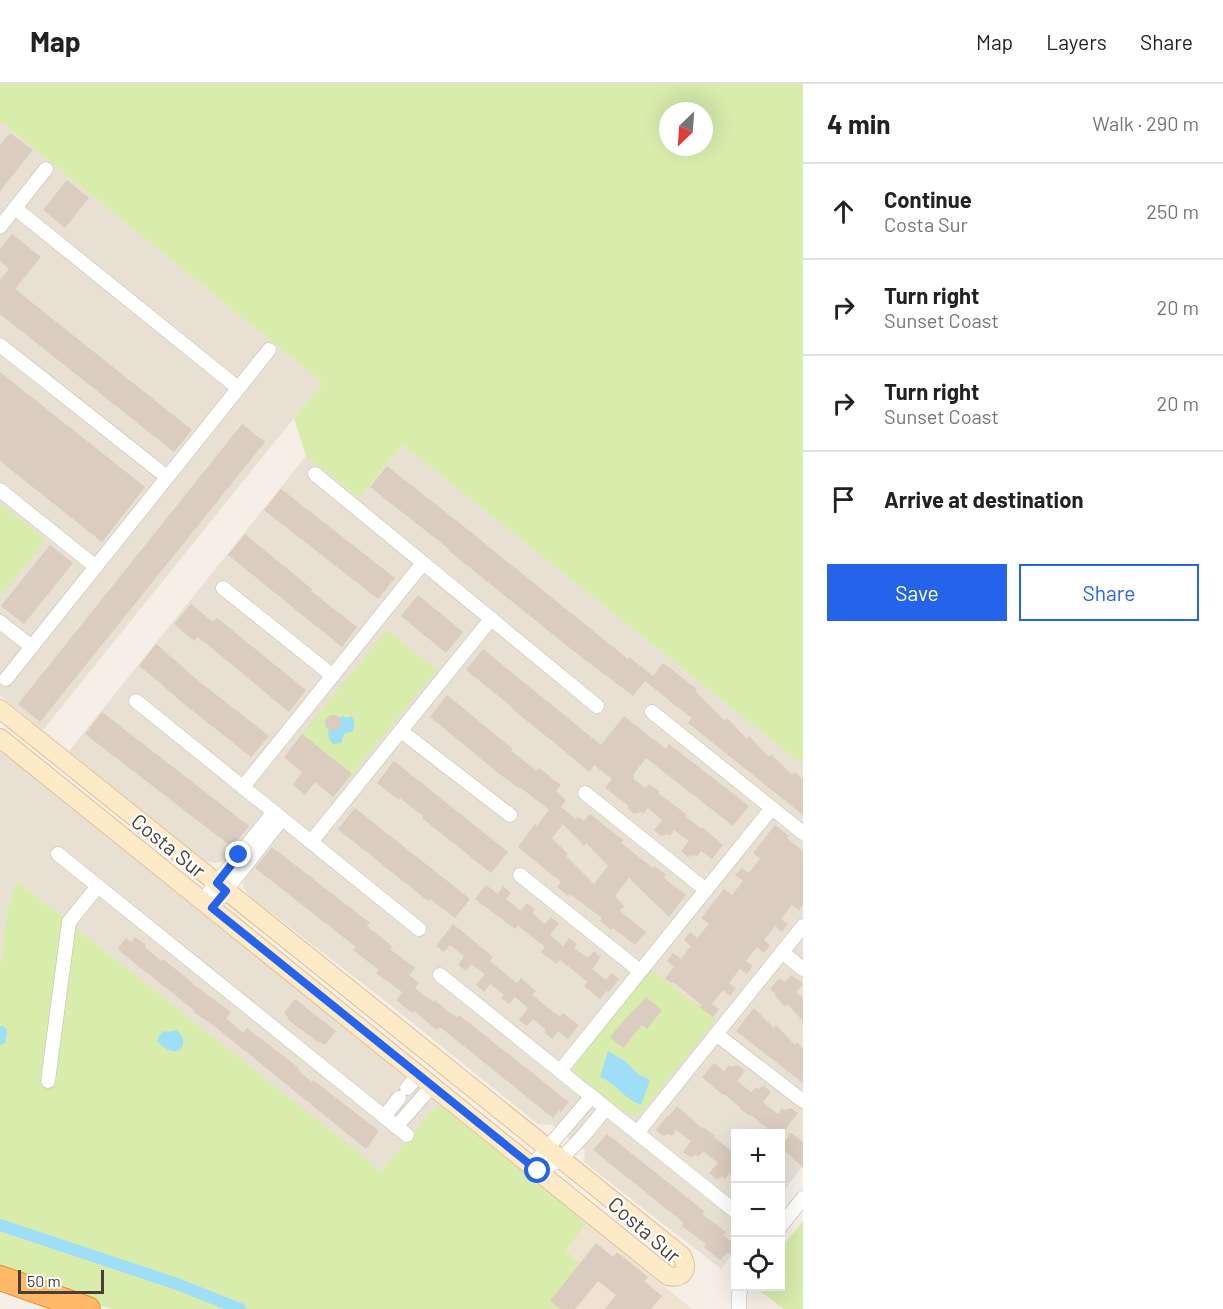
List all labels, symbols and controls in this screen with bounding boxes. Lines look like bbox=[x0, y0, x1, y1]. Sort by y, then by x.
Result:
text: Map bbox=[30, 24, 81, 58]
text: Map bbox=[976, 29, 1013, 54]
text: Layers bbox=[1046, 29, 1107, 54]
text: Share bbox=[1140, 29, 1193, 54]
north arrow bbox=[659, 102, 713, 156]
text: 4 min bbox=[827, 108, 891, 139]
text: Walk · 290 m bbox=[1092, 111, 1199, 135]
text: Continue bbox=[884, 186, 972, 212]
icon: ahead bbox=[827, 195, 860, 228]
text: 250 m bbox=[1146, 199, 1199, 223]
text: Costa Sur bbox=[884, 212, 968, 236]
text: Turn right bbox=[884, 282, 979, 308]
icon: right bbox=[827, 291, 860, 324]
text: 20 m bbox=[1156, 295, 1199, 319]
text: Sunset Coast bbox=[884, 308, 999, 332]
text: Turn right bbox=[884, 378, 979, 404]
icon: right bbox=[827, 387, 860, 420]
text: 20 m bbox=[1156, 391, 1199, 415]
text: Sunset Coast bbox=[884, 404, 999, 428]
icon: arrive bbox=[827, 483, 860, 516]
text: Arrive at destination bbox=[884, 486, 1083, 512]
button: Save bbox=[827, 564, 1007, 621]
button: Share bbox=[1019, 564, 1199, 621]
street label: Costa Sur bbox=[127, 808, 211, 883]
route end bbox=[225, 841, 251, 867]
map controls bbox=[731, 1129, 785, 1291]
button: + bbox=[731, 1129, 785, 1183]
route start bbox=[524, 1157, 550, 1183]
button: − bbox=[731, 1183, 785, 1237]
street label: Costa Sur bbox=[604, 1191, 687, 1268]
button: locate bbox=[731, 1237, 785, 1291]
scale bar bbox=[18, 1267, 104, 1294]
text: 50 m bbox=[27, 1271, 61, 1290]

